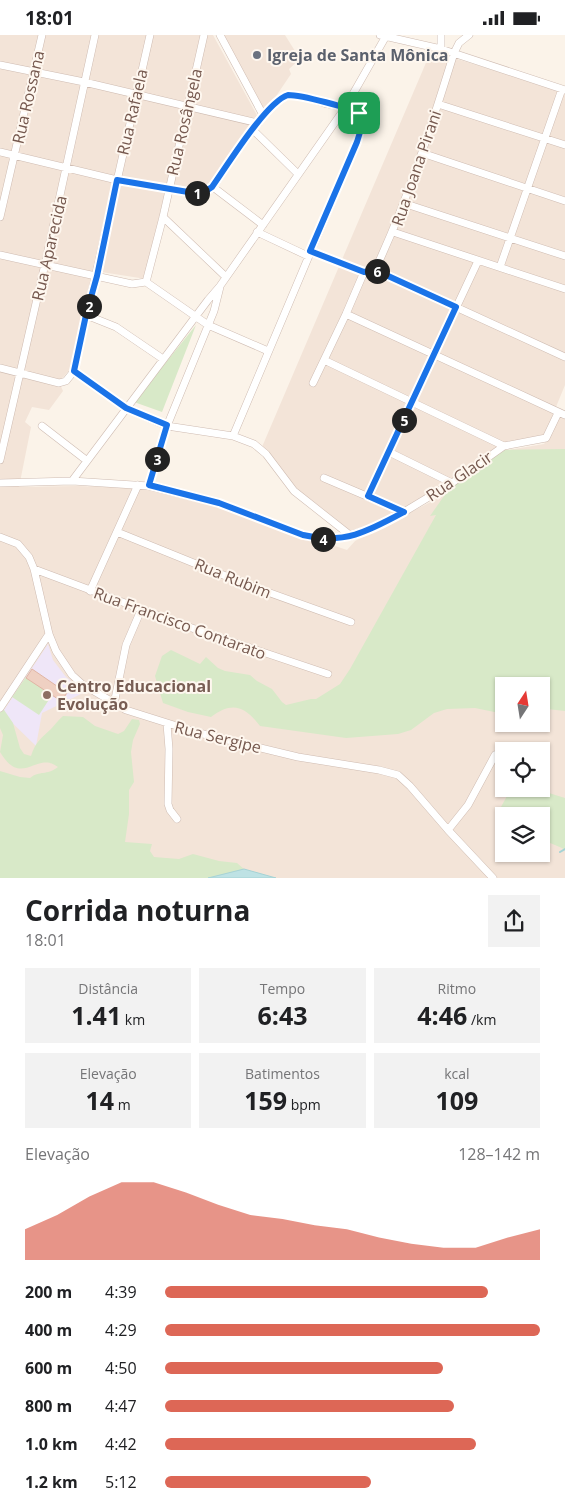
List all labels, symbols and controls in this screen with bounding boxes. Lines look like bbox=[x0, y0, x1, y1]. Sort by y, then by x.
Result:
text: 18:01 bbox=[25, 5, 74, 31]
place label: Igreja de Santa Mônica bbox=[267, 44, 449, 66]
street label: Rua Rossana bbox=[7, 48, 49, 146]
marker: Igreja de Santa Mônica bbox=[251, 49, 263, 61]
street label: Rua Rosângela bbox=[161, 66, 207, 178]
street label: Rua Rafaela bbox=[111, 67, 153, 157]
pin bbox=[338, 92, 380, 134]
icon: arrive bbox=[345, 99, 373, 127]
street label: Rua Joana Pirani bbox=[386, 107, 446, 229]
pin: 1 bbox=[184, 181, 210, 205]
text: 1 bbox=[193, 184, 202, 203]
street label: Rua Aparecida bbox=[26, 193, 72, 303]
pin: 6 bbox=[364, 259, 390, 283]
text: 6 bbox=[373, 262, 382, 281]
pin: 2 bbox=[76, 293, 102, 319]
text: 2 bbox=[85, 297, 94, 316]
pin: 5 bbox=[392, 407, 416, 433]
text: 5 bbox=[400, 411, 409, 430]
street label: Rua Glacir bbox=[422, 446, 497, 506]
pin: 3 bbox=[144, 447, 170, 471]
text: 3 bbox=[153, 450, 162, 469]
pin: 4 bbox=[310, 527, 336, 551]
text: 4 bbox=[319, 530, 328, 549]
street label: Rua Rubim bbox=[191, 553, 275, 603]
street label: Rua Francisco Contarato bbox=[91, 582, 269, 664]
place label: Centro Educacional Evolução bbox=[57, 675, 211, 715]
north arrow bbox=[495, 677, 550, 733]
map controls bbox=[495, 677, 550, 862]
marker: Centro Educacional Evolução bbox=[41, 689, 53, 701]
street label: Rua Sergipe bbox=[172, 716, 264, 758]
button: locate bbox=[495, 742, 550, 797]
button: layers bbox=[495, 807, 550, 862]
text: Corrida noturna bbox=[25, 891, 250, 929]
button: share bbox=[488, 895, 540, 947]
text: 18:01 bbox=[25, 929, 66, 951]
text: Distância bbox=[78, 979, 138, 998]
text: Tempo bbox=[260, 979, 305, 998]
text: Ritmo bbox=[438, 979, 476, 998]
text: 1.41 bbox=[71, 998, 121, 1032]
text: 6:43 bbox=[257, 998, 308, 1032]
text: 4:46 bbox=[417, 998, 467, 1032]
text: km bbox=[121, 1010, 145, 1029]
text: /km bbox=[467, 1010, 496, 1029]
text: Elevação bbox=[80, 1064, 137, 1083]
text: Batimentos bbox=[245, 1064, 320, 1083]
text: kcal bbox=[444, 1064, 470, 1083]
text: 14 bbox=[86, 1083, 114, 1117]
text: 159 bbox=[244, 1083, 287, 1117]
text: 109 bbox=[435, 1083, 478, 1117]
text: m bbox=[114, 1095, 131, 1114]
text: bpm bbox=[287, 1095, 321, 1114]
text: Elevação bbox=[25, 1143, 90, 1165]
text: 128–142 m bbox=[458, 1143, 540, 1165]
text: 200 m bbox=[25, 1281, 72, 1303]
text: 4:39 bbox=[105, 1281, 137, 1303]
text: 400 m bbox=[25, 1319, 72, 1341]
text: 4:29 bbox=[105, 1319, 137, 1341]
text: 600 m bbox=[25, 1357, 72, 1379]
text: 4:50 bbox=[105, 1357, 137, 1379]
text: 800 m bbox=[25, 1395, 72, 1417]
text: 4:47 bbox=[105, 1395, 137, 1417]
text: 1.0 km bbox=[25, 1433, 78, 1455]
text: 4:42 bbox=[105, 1433, 137, 1455]
text: 1.2 km bbox=[25, 1471, 78, 1493]
text: 5:12 bbox=[105, 1471, 137, 1493]

